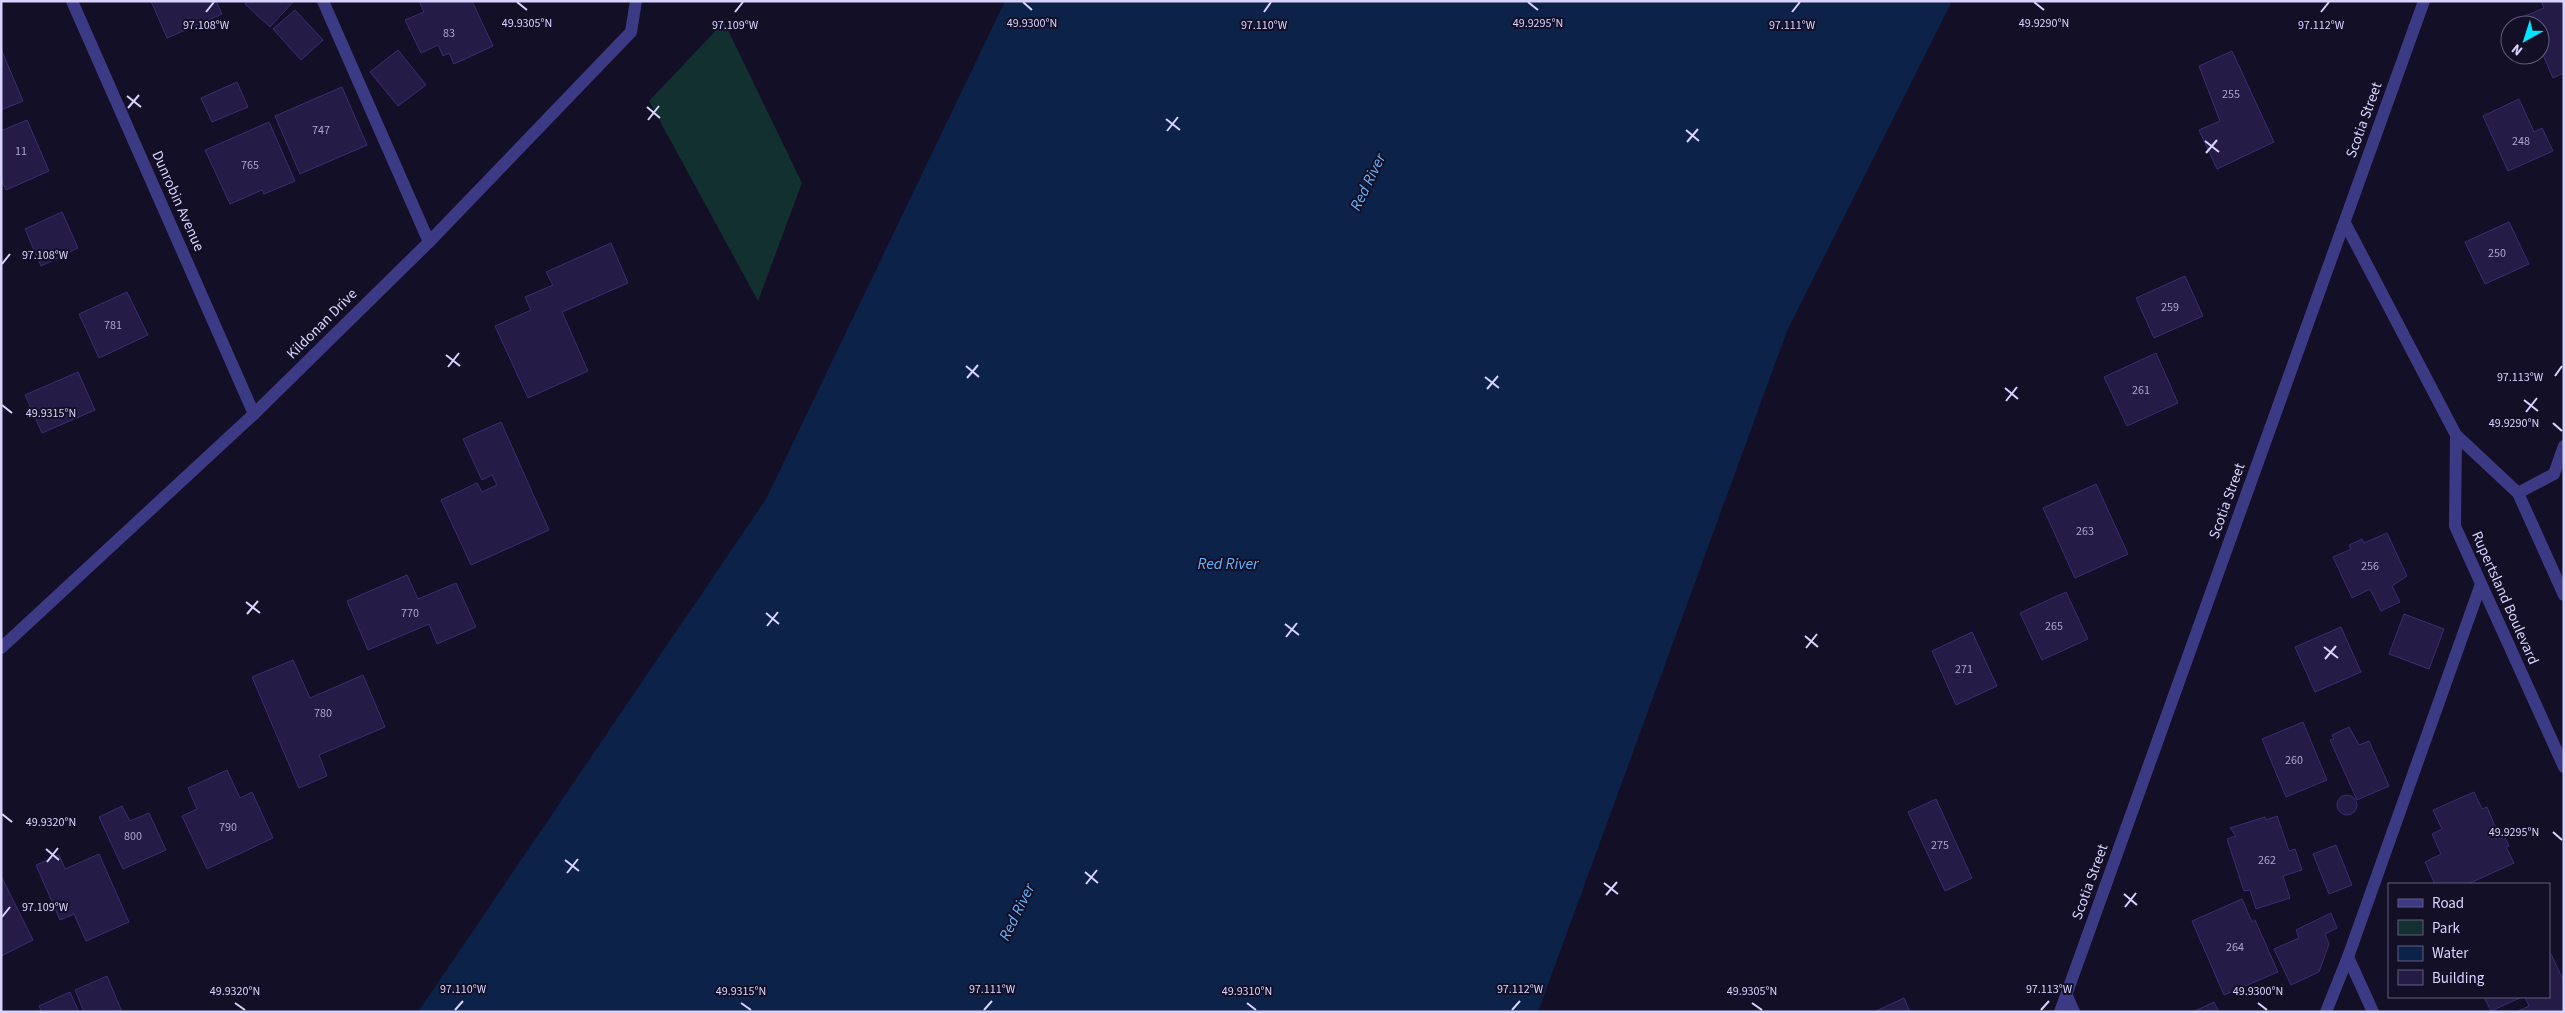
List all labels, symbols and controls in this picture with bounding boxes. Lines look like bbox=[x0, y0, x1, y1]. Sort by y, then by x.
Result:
text: 49.9305°N bbox=[502, 15, 552, 32]
text: 49.9300°N bbox=[1007, 15, 1057, 32]
text: 49.9295°N bbox=[1513, 15, 1563, 32]
text: 49.9290°N bbox=[2019, 15, 2069, 32]
north arrow bbox=[2500, 15, 2550, 65]
text: 97.108°W bbox=[183, 17, 230, 34]
text: 97.109°W bbox=[712, 17, 759, 34]
text: 97.110°W bbox=[1241, 17, 1288, 34]
text: 97.111°W bbox=[1769, 17, 1816, 34]
text: 97.112°W bbox=[2298, 17, 2345, 34]
house number: 83 bbox=[443, 25, 455, 42]
text: N bbox=[2508, 39, 2527, 60]
street label: Scotia Street bbox=[2341, 79, 2387, 161]
house number: 255 bbox=[2222, 86, 2240, 103]
house number: 747 bbox=[312, 122, 330, 139]
house number: 248 bbox=[2512, 133, 2530, 150]
house number: 11 bbox=[15, 143, 27, 160]
street label: Dunrobin Avenue bbox=[146, 147, 210, 255]
water label: Red River bbox=[1345, 148, 1392, 214]
house number: 765 bbox=[241, 157, 259, 174]
house number: 250 bbox=[2488, 245, 2506, 262]
text: 97.108°W bbox=[22, 247, 69, 264]
street label: Kildonan Drive bbox=[282, 284, 362, 364]
house number: 259 bbox=[2161, 299, 2179, 316]
house number: 781 bbox=[104, 317, 122, 334]
text: 97.113°W bbox=[2497, 369, 2544, 386]
house number: 261 bbox=[2132, 382, 2150, 399]
text: 49.9315°N bbox=[26, 405, 76, 422]
text: 49.9290°N bbox=[2489, 415, 2539, 432]
street label: Scotia Street bbox=[2204, 460, 2250, 542]
house number: 263 bbox=[2076, 523, 2094, 540]
street label: Rupertsland Boulevard bbox=[2466, 528, 2544, 668]
water label: Red River bbox=[1197, 553, 1260, 575]
house number: 256 bbox=[2361, 558, 2379, 575]
house number: 770 bbox=[401, 605, 419, 622]
house number: 265 bbox=[2045, 618, 2063, 635]
house number: 271 bbox=[1955, 661, 1973, 678]
house number: 780 bbox=[314, 705, 332, 722]
house number: 260 bbox=[2285, 752, 2303, 769]
text: 49.9320°N bbox=[26, 814, 76, 831]
house number: 790 bbox=[219, 819, 237, 836]
text: 49.9295°N bbox=[2489, 824, 2539, 841]
house number: 800 bbox=[124, 828, 142, 845]
house number: 275 bbox=[1931, 837, 1949, 854]
street label: Scotia Street bbox=[2067, 841, 2113, 923]
house number: 262 bbox=[2258, 852, 2276, 869]
water label: Red River bbox=[994, 878, 1041, 944]
legend bbox=[2388, 883, 2550, 998]
text: Road bbox=[2432, 893, 2464, 914]
text: 97.109°W bbox=[22, 899, 69, 916]
text: Park bbox=[2432, 918, 2461, 939]
house number: 264 bbox=[2226, 939, 2244, 956]
text: Water bbox=[2432, 943, 2469, 964]
text: Building bbox=[2432, 968, 2485, 989]
text: 97.110°W bbox=[440, 981, 487, 998]
text: 97.111°W bbox=[969, 981, 1016, 998]
text: 97.112°W bbox=[1497, 981, 1544, 998]
text: 97.113°W bbox=[2026, 981, 2073, 998]
text: 49.9320°N bbox=[210, 983, 260, 1000]
text: 49.9315°N bbox=[716, 983, 766, 1000]
text: 49.9310°N bbox=[1222, 983, 1272, 1000]
text: 49.9305°N bbox=[1727, 983, 1777, 1000]
text: 49.9300°N bbox=[2233, 983, 2283, 1000]

